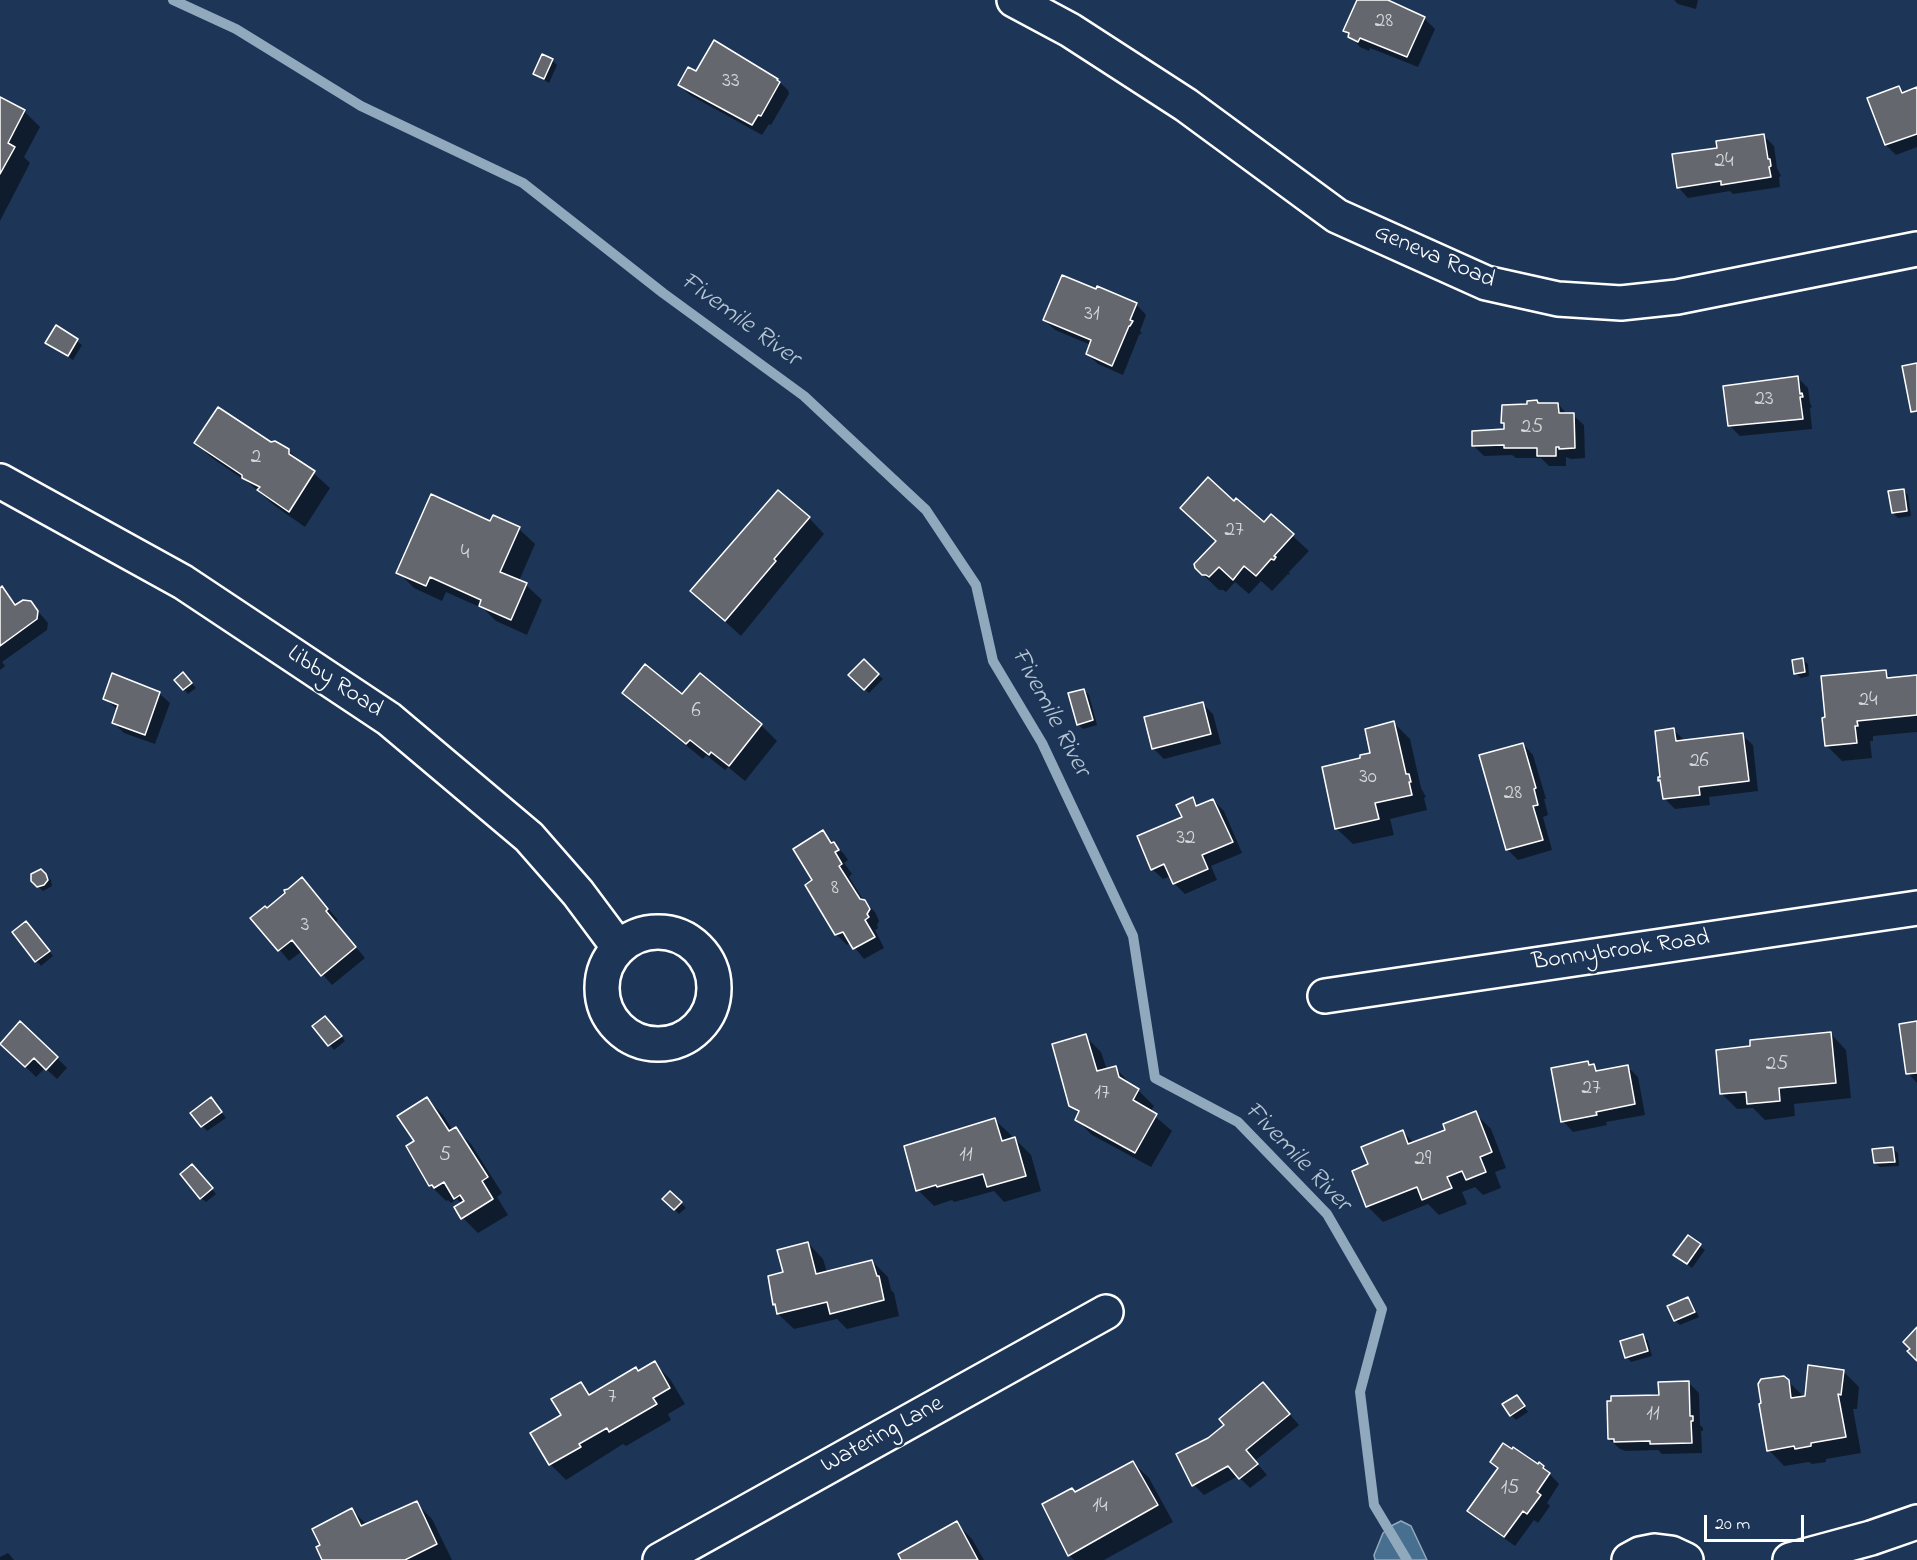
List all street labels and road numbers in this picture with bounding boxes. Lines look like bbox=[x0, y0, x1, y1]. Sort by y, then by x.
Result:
street label: Geneva Road bbox=[1369, 220, 1499, 296]
street label: Libby Road bbox=[281, 640, 387, 726]
street label: Bonnybrook Road bbox=[1531, 925, 1711, 979]
street label: Watering Lane bbox=[817, 1391, 949, 1481]

